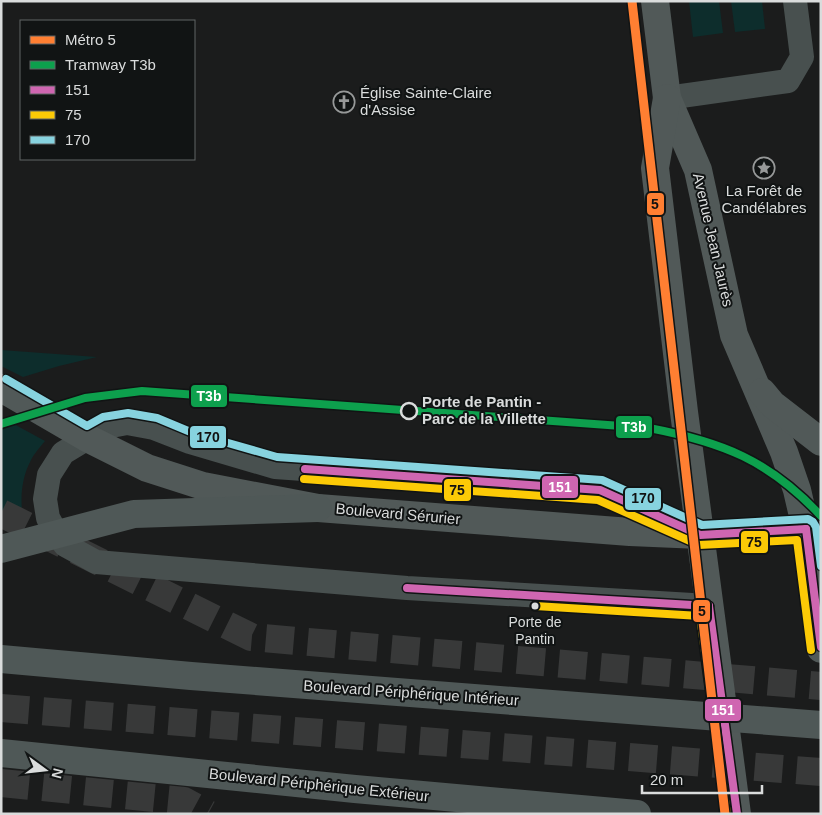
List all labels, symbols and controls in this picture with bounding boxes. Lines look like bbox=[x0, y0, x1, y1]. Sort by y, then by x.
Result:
legend bbox=[20, 20, 195, 160]
text: Métro 5 bbox=[65, 31, 116, 48]
text: Tramway T3b bbox=[65, 56, 156, 73]
text: 151 bbox=[65, 81, 90, 98]
place label: Église Sainte-Claire d'Assise bbox=[360, 84, 492, 118]
church icon: Église Sainte-Claire d'Assise bbox=[332, 90, 356, 114]
text: 75 bbox=[65, 106, 82, 123]
text: 170 bbox=[65, 131, 90, 148]
place icon: La Forêt de Candélabres bbox=[752, 156, 776, 180]
street label: Avenue Jean Jaurès bbox=[690, 171, 737, 308]
place label: La Forêt de Candélabres bbox=[721, 182, 807, 216]
line badge: 5 bbox=[646, 192, 665, 216]
text: 5 bbox=[651, 196, 659, 212]
line badge: T3b bbox=[190, 384, 228, 408]
text: T3b bbox=[197, 388, 221, 404]
place label: Porte de Pantin - Parc de la Villette bbox=[422, 393, 546, 427]
marker: Porte de Pantin - Parc de la Villette bbox=[400, 402, 418, 420]
line badge: T3b bbox=[615, 415, 653, 439]
text: T3b bbox=[622, 419, 646, 435]
line badge: 170 bbox=[189, 425, 227, 449]
text: 170 bbox=[196, 429, 220, 445]
line badge: 151 bbox=[541, 475, 579, 499]
line badge: 75 bbox=[443, 478, 472, 502]
text: 151 bbox=[548, 479, 572, 495]
text: 75 bbox=[449, 482, 465, 498]
line badge: 170 bbox=[624, 487, 662, 511]
text: 170 bbox=[631, 490, 655, 506]
street label: Boulevard Sérurier bbox=[335, 500, 461, 527]
line badge: 75 bbox=[740, 530, 769, 554]
text: 75 bbox=[746, 534, 762, 550]
line badge: 5 bbox=[692, 599, 711, 623]
marker: Porte de Pantin bbox=[530, 601, 540, 611]
text: 5 bbox=[698, 603, 706, 619]
place label: Porte de Pantin bbox=[509, 614, 562, 647]
street label: Boulevard Périphérique Intérieur bbox=[303, 676, 519, 709]
line badge: 151 bbox=[704, 698, 742, 722]
text: 151 bbox=[711, 702, 735, 718]
north arrow bbox=[20, 745, 70, 795]
scale bar bbox=[642, 762, 762, 794]
street label: Boulevard Périphérique Extérieur bbox=[208, 765, 430, 805]
text: N bbox=[49, 766, 67, 780]
text: 20 m bbox=[650, 771, 683, 788]

